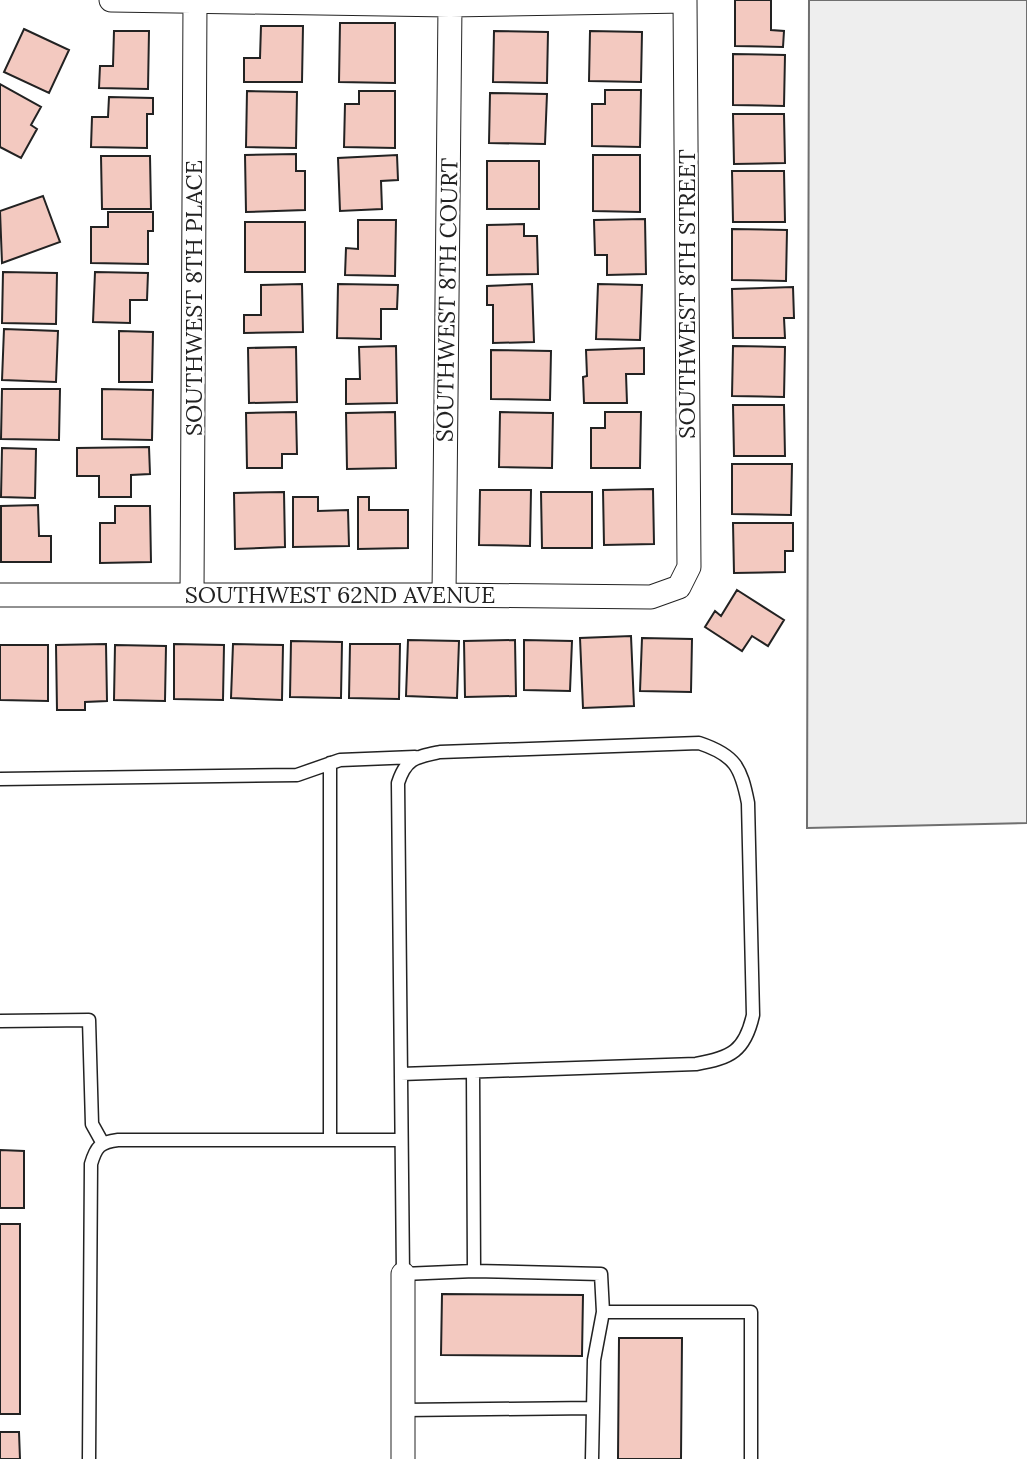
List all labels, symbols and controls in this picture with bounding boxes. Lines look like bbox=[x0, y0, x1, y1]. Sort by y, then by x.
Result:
street label: SOUTHWEST 8TH STREET bbox=[672, 149, 701, 439]
street label: SOUTHWEST 8TH COURT bbox=[430, 157, 463, 442]
street label: SOUTHWEST 8TH PLACE bbox=[179, 160, 208, 436]
street label: SOUTHWEST 62ND AVENUE bbox=[185, 580, 495, 609]

